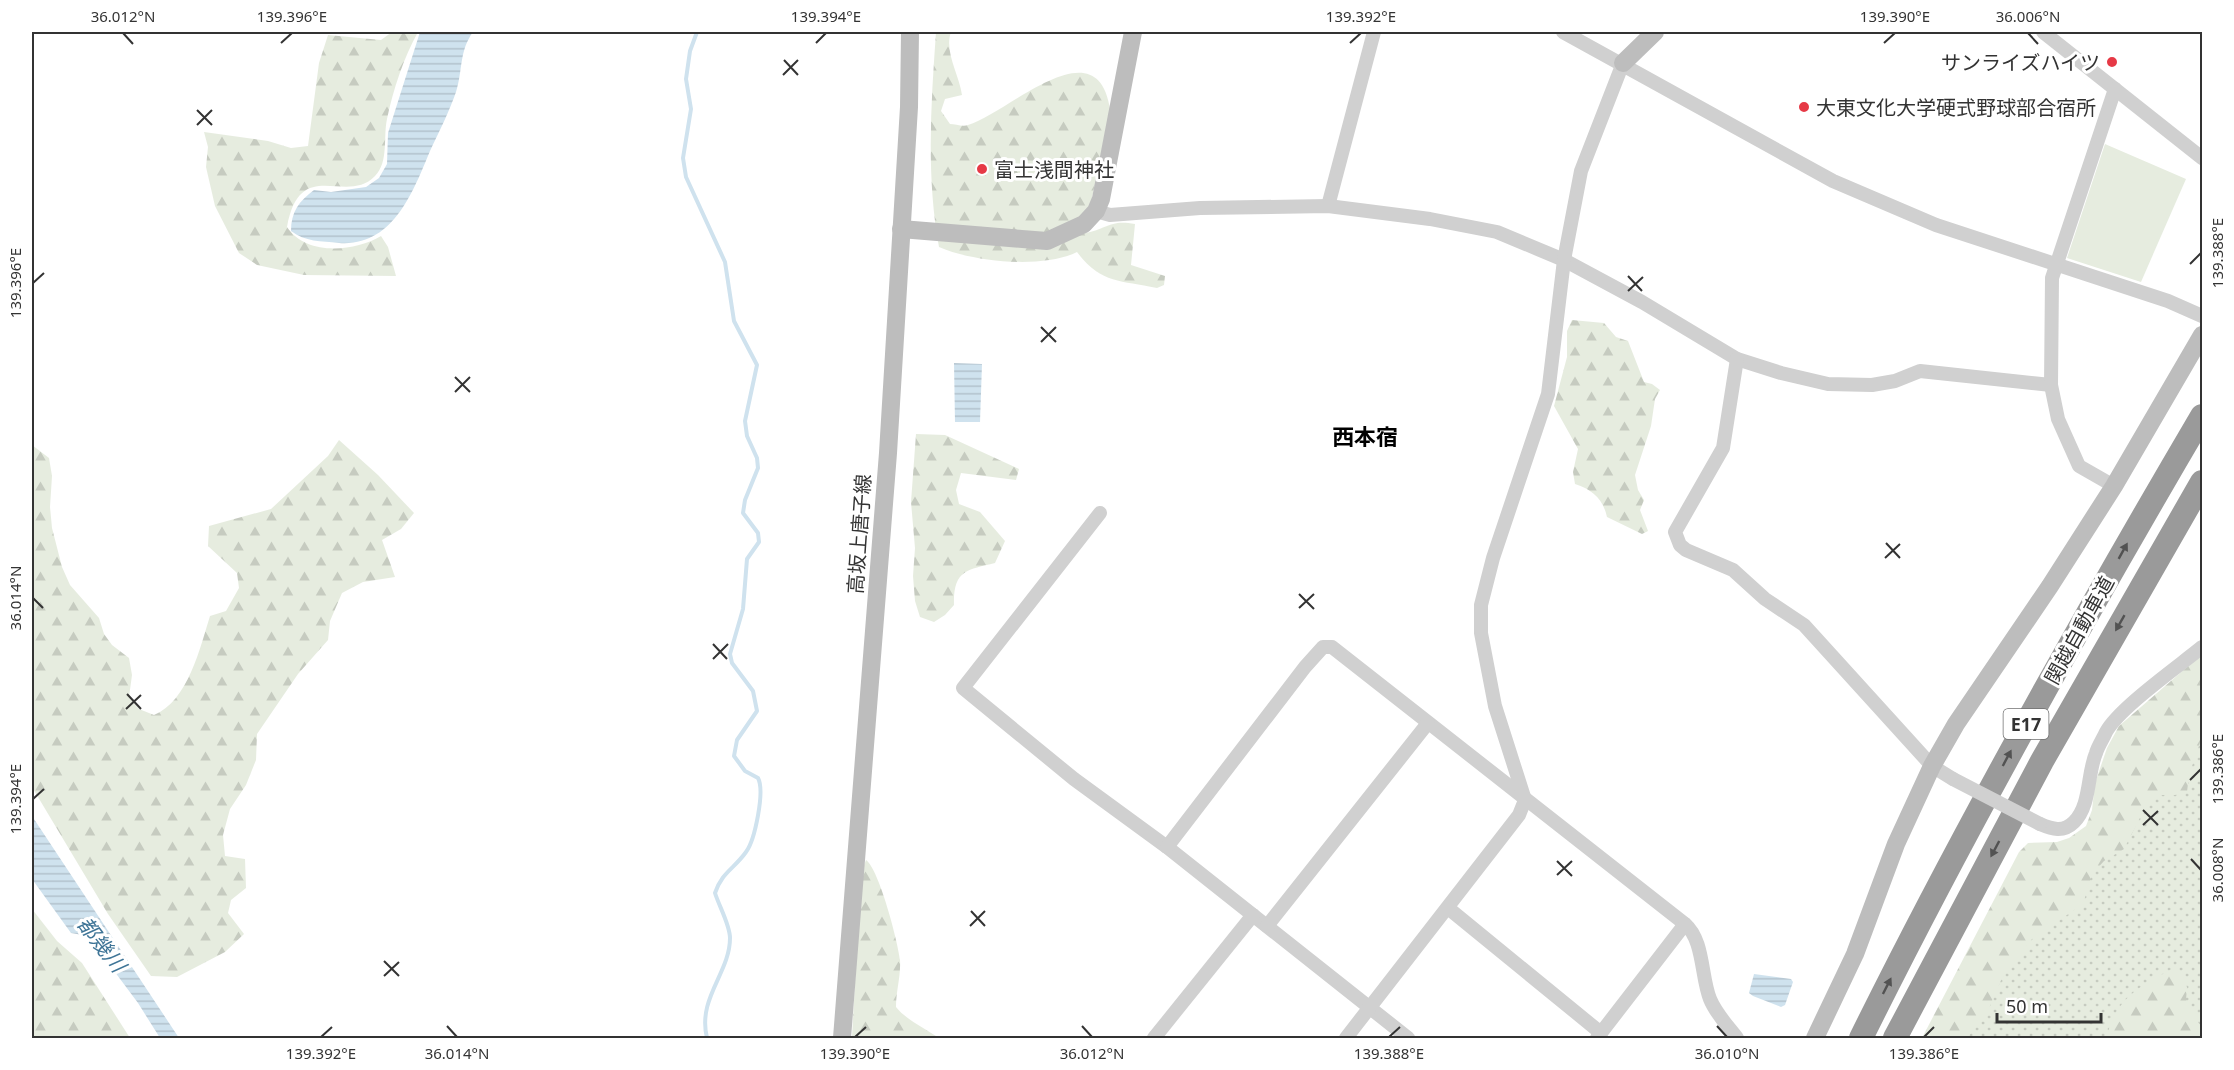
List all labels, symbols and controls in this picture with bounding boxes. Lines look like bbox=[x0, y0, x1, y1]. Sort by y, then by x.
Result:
text: 36.012°N bbox=[91, 6, 155, 26]
text: 139.396°E bbox=[257, 6, 327, 26]
text: 139.394°E bbox=[791, 6, 861, 26]
text: 139.392°E bbox=[1326, 6, 1396, 26]
text: 139.390°E bbox=[1860, 6, 1930, 26]
text: 36.006°N bbox=[1996, 6, 2060, 26]
place label: サンライズハイツ bbox=[1941, 49, 2100, 76]
marker: サンライズハイツ bbox=[2105, 55, 2119, 69]
place label: 大東文化大学硬式野球部合宿所 bbox=[1816, 94, 2096, 121]
marker: 大東文化大学硬式野球部合宿所 bbox=[1797, 100, 1811, 114]
place label: 富士浅間神社 bbox=[994, 156, 1114, 183]
marker: 富士浅間神社 bbox=[975, 162, 989, 176]
text: 139.388°E bbox=[2207, 218, 2227, 288]
text: 139.396°E bbox=[5, 248, 25, 318]
district label: 西本宿 bbox=[1332, 421, 1398, 451]
street label: 高坂上唐子線 bbox=[841, 473, 877, 595]
one-way arrow bbox=[2118, 542, 2128, 559]
text: 36.014°N bbox=[5, 566, 25, 630]
street label: 関越自動車道 bbox=[2038, 571, 2120, 689]
one-way arrow bbox=[2115, 615, 2125, 632]
road number: E17 bbox=[2004, 709, 2048, 739]
text: 139.386°E bbox=[2207, 734, 2227, 804]
one-way arrow bbox=[2002, 749, 2012, 766]
text: 139.394°E bbox=[5, 764, 25, 834]
text: 36.008°N bbox=[2207, 838, 2227, 902]
one-way arrow bbox=[1990, 840, 2000, 857]
water label: 都幾川 bbox=[72, 911, 134, 979]
one-way arrow bbox=[1882, 977, 1892, 995]
scale bar bbox=[1997, 986, 2100, 1024]
text: 50 m bbox=[2006, 994, 2048, 1018]
text: 139.392°E bbox=[286, 1043, 356, 1063]
text: 36.014°N bbox=[425, 1043, 489, 1063]
text: 139.390°E bbox=[820, 1043, 890, 1063]
text: 36.012°N bbox=[1060, 1043, 1124, 1063]
text: 139.388°E bbox=[1354, 1043, 1424, 1063]
text: 36.010°N bbox=[1695, 1043, 1759, 1063]
text: 139.386°E bbox=[1889, 1043, 1959, 1063]

